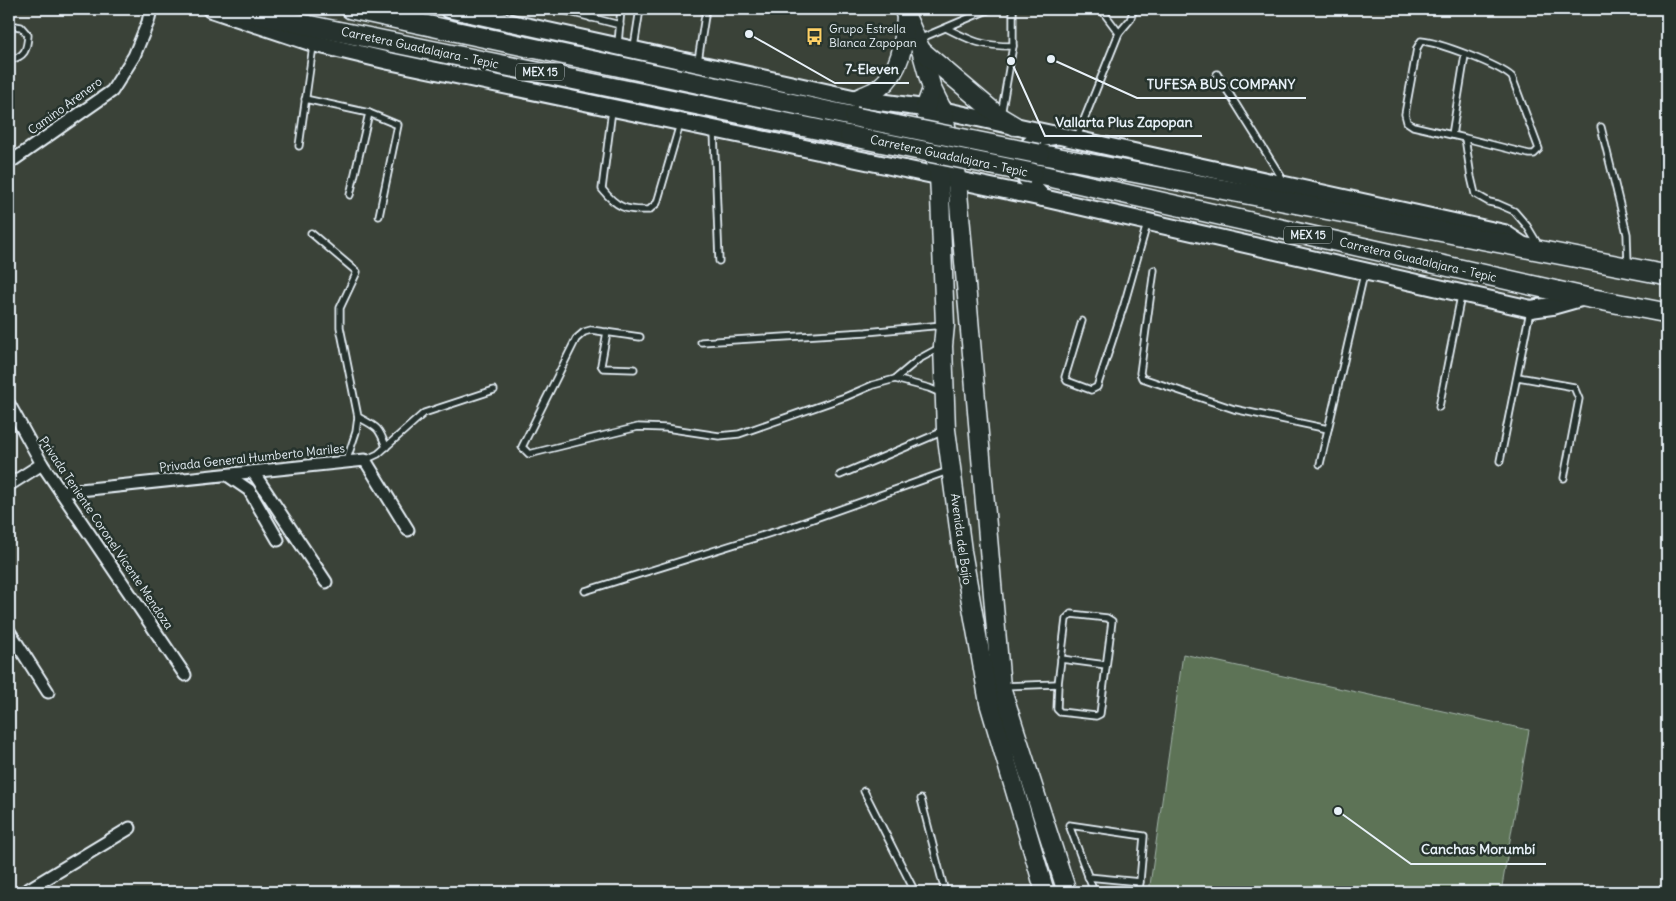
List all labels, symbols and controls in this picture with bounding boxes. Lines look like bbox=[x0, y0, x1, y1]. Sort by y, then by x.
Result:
place label: Grupo Estrella Blanca Zapopan bbox=[829, 21, 917, 50]
street label: Carretera Guadalajara - Tepic bbox=[340, 23, 500, 72]
bus stop icon: Grupo Estrella Blanca Zapopan bbox=[805, 26, 825, 46]
callout: 7-Eleven bbox=[835, 54, 909, 83]
text: 7-Eleven bbox=[845, 60, 899, 78]
road number: MEX 15 bbox=[516, 64, 564, 80]
callout: TUFESA BUS COMPANY bbox=[1137, 69, 1306, 98]
street label: Camino Arenero bbox=[25, 73, 105, 138]
text: TUFESA BUS COMPANY bbox=[1147, 75, 1295, 93]
callout: Vallarta Plus Zapopan bbox=[1045, 107, 1202, 136]
text: Vallarta Plus Zapopan bbox=[1055, 113, 1193, 131]
street label: Carretera Guadalajara - Tepic bbox=[869, 131, 1029, 180]
road number: MEX 15 bbox=[1284, 226, 1332, 244]
street label: Carretera Guadalajara - Tepic bbox=[1338, 234, 1498, 285]
street label: Privada Teniente Coronel Vicente Mendoza bbox=[36, 434, 177, 632]
street label: Privada General Humberto Mariles bbox=[159, 440, 345, 475]
street label: Avenida del Bajío bbox=[948, 492, 975, 586]
callout: Canchas Morumbí bbox=[1411, 835, 1546, 864]
text: Canchas Morumbí bbox=[1421, 840, 1535, 858]

